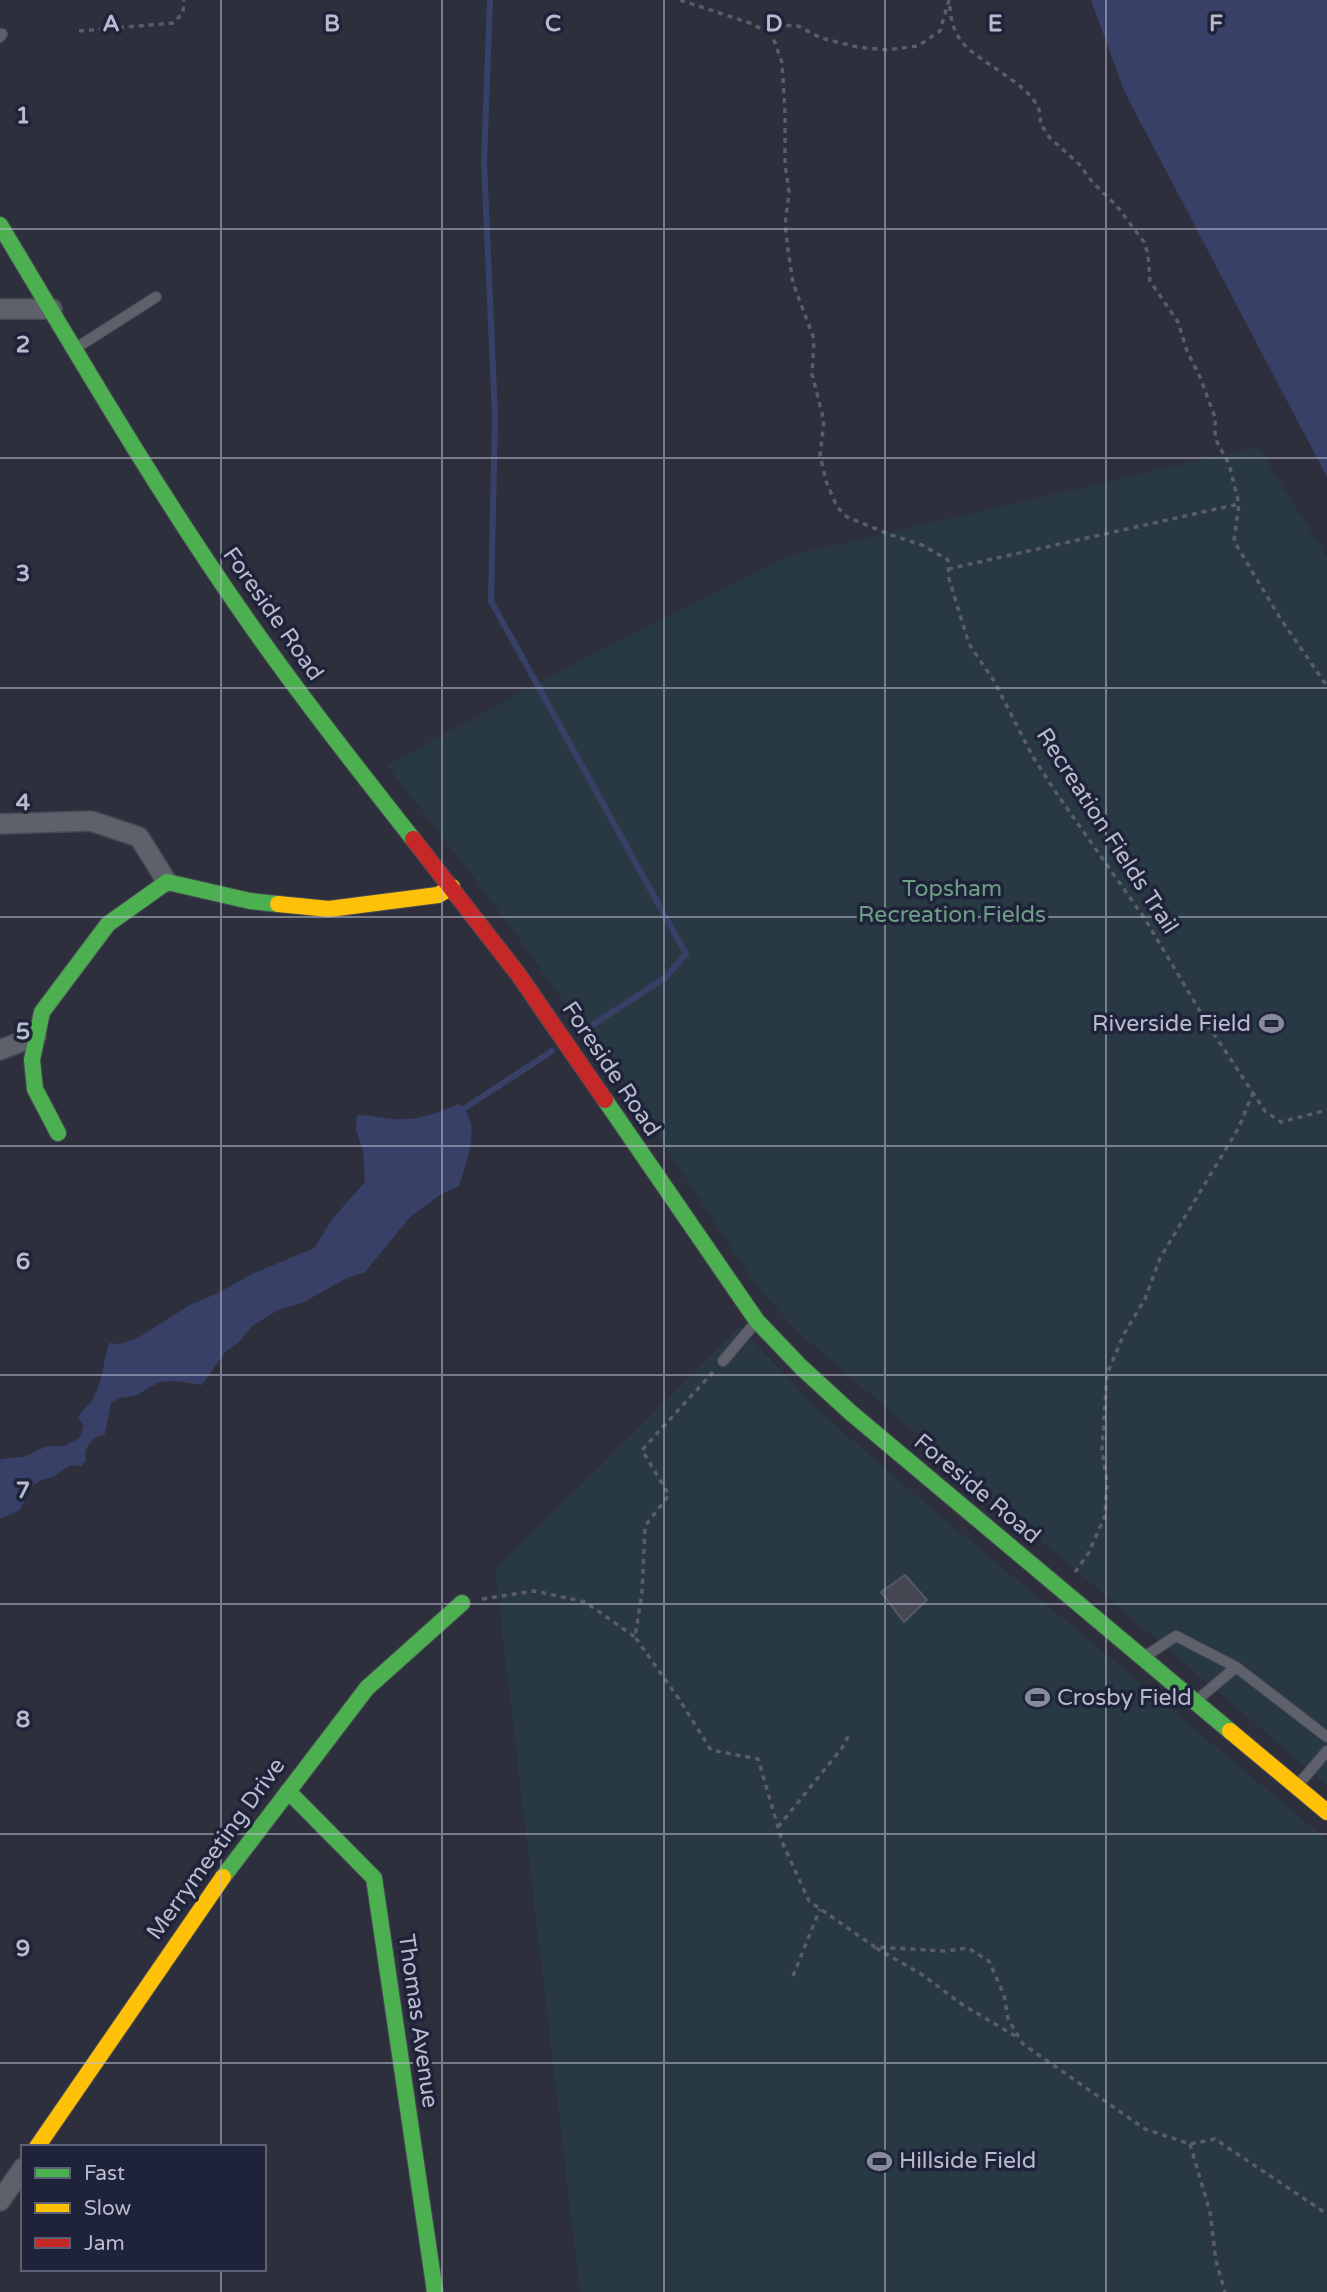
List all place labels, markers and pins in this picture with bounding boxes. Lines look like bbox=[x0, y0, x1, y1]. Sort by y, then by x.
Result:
place label: Riverside Field bbox=[1092, 1010, 1251, 1038]
sports icon: Riverside Field bbox=[1257, 1010, 1285, 1038]
sports icon: Crosby Field bbox=[1023, 1684, 1051, 1712]
place label: Crosby Field bbox=[1057, 1684, 1192, 1712]
sports icon: Hillside Field bbox=[865, 2147, 893, 2175]
place label: Hillside Field bbox=[899, 2147, 1036, 2175]

